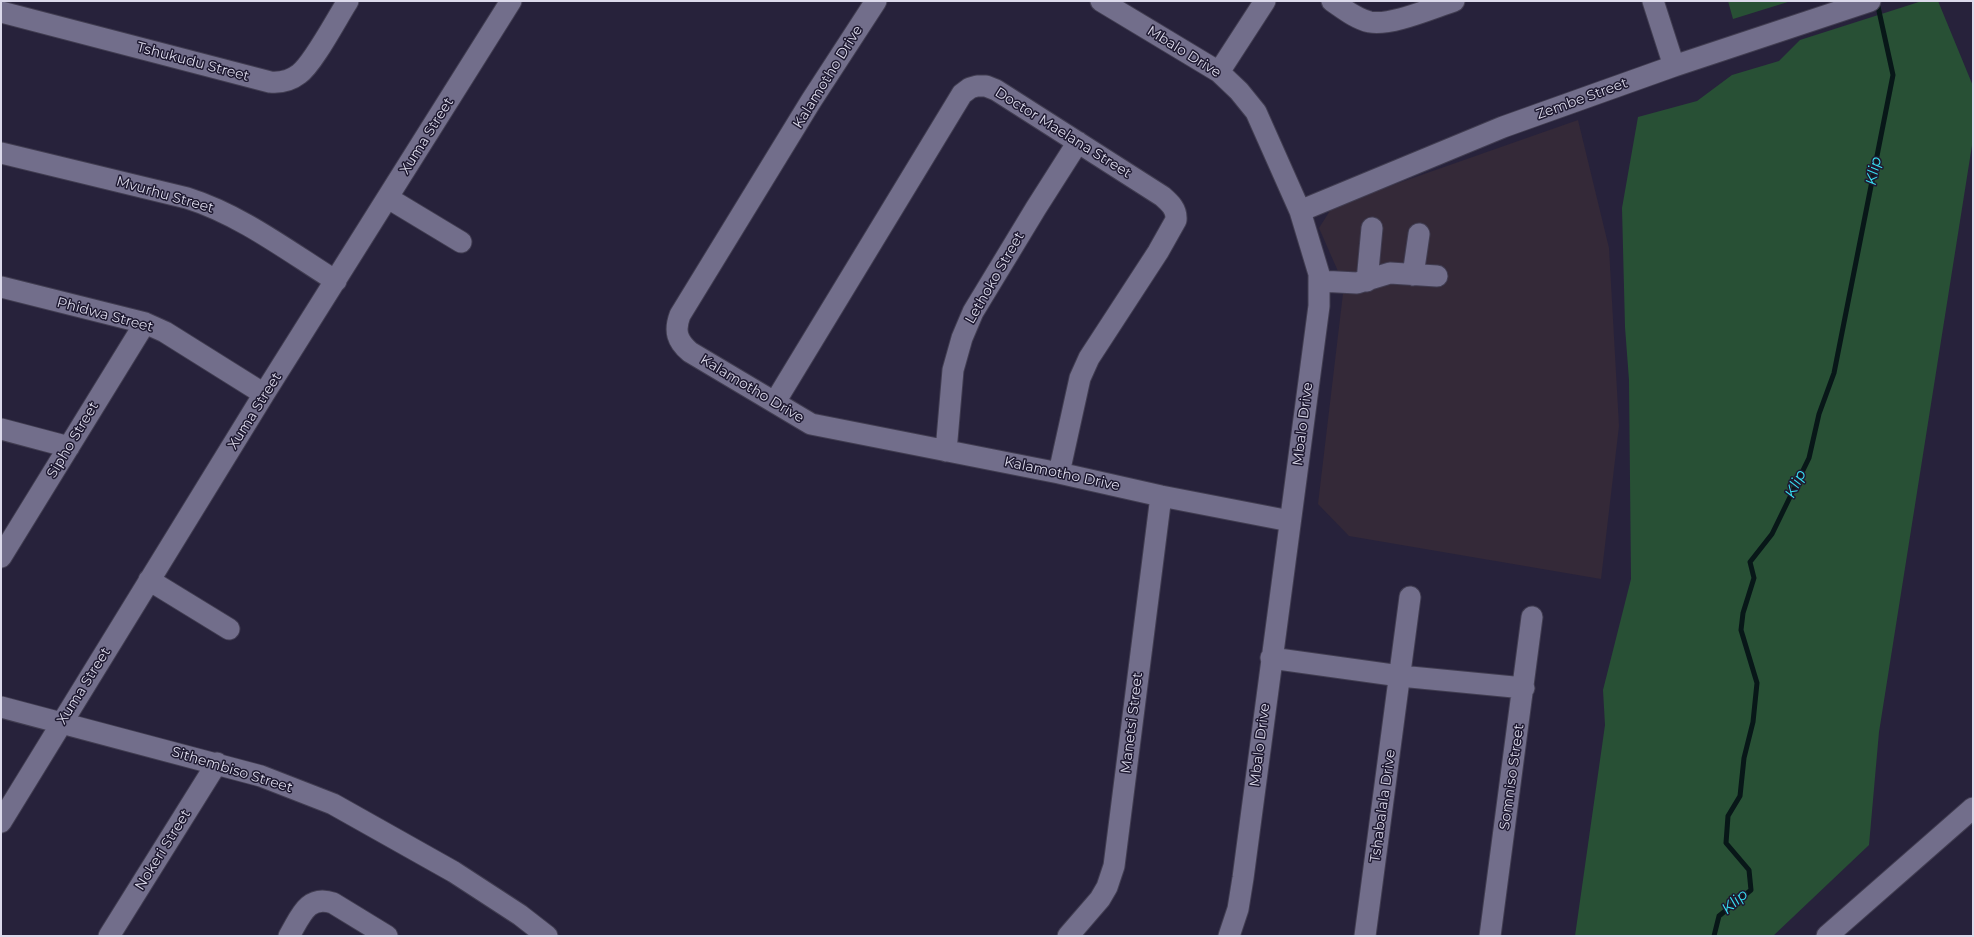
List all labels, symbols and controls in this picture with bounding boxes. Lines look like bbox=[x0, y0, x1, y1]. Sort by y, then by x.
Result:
street label: Kalamotho Drive bbox=[790, 23, 866, 131]
street label: Mbalo Drive bbox=[1144, 23, 1224, 81]
street label: Tshukudu Street bbox=[135, 39, 251, 85]
street label: Zembe Street bbox=[1534, 75, 1630, 123]
street label: Doctor Maelana Street bbox=[992, 84, 1134, 182]
street label: Xuma Street bbox=[397, 95, 457, 177]
water label: Klip bbox=[1862, 155, 1886, 187]
street label: Mvurhu Street bbox=[114, 173, 216, 217]
street label: Lethoko Street bbox=[962, 229, 1028, 327]
street label: Phidwa Street bbox=[55, 294, 155, 336]
street label: Kalamotho Drive bbox=[697, 351, 807, 427]
street label: Xuma Street bbox=[225, 370, 285, 452]
street label: Mbalo Drive bbox=[1290, 381, 1316, 467]
street label: Sipho Street bbox=[44, 399, 102, 481]
street label: Kalamotho Drive bbox=[1003, 454, 1121, 494]
water label: Klip bbox=[1782, 467, 1810, 501]
street label: Xuma Street bbox=[54, 645, 114, 727]
street label: Manetsi Street bbox=[1117, 671, 1147, 775]
street label: Mbalo Drive bbox=[1247, 702, 1273, 788]
street label: Somniso Street bbox=[1496, 723, 1528, 831]
street label: Sithembiso Street bbox=[170, 744, 294, 796]
street label: Tshabalala Drive bbox=[1367, 748, 1399, 864]
street label: Nokeri Street bbox=[132, 807, 194, 893]
water label: Klip bbox=[1718, 886, 1752, 918]

